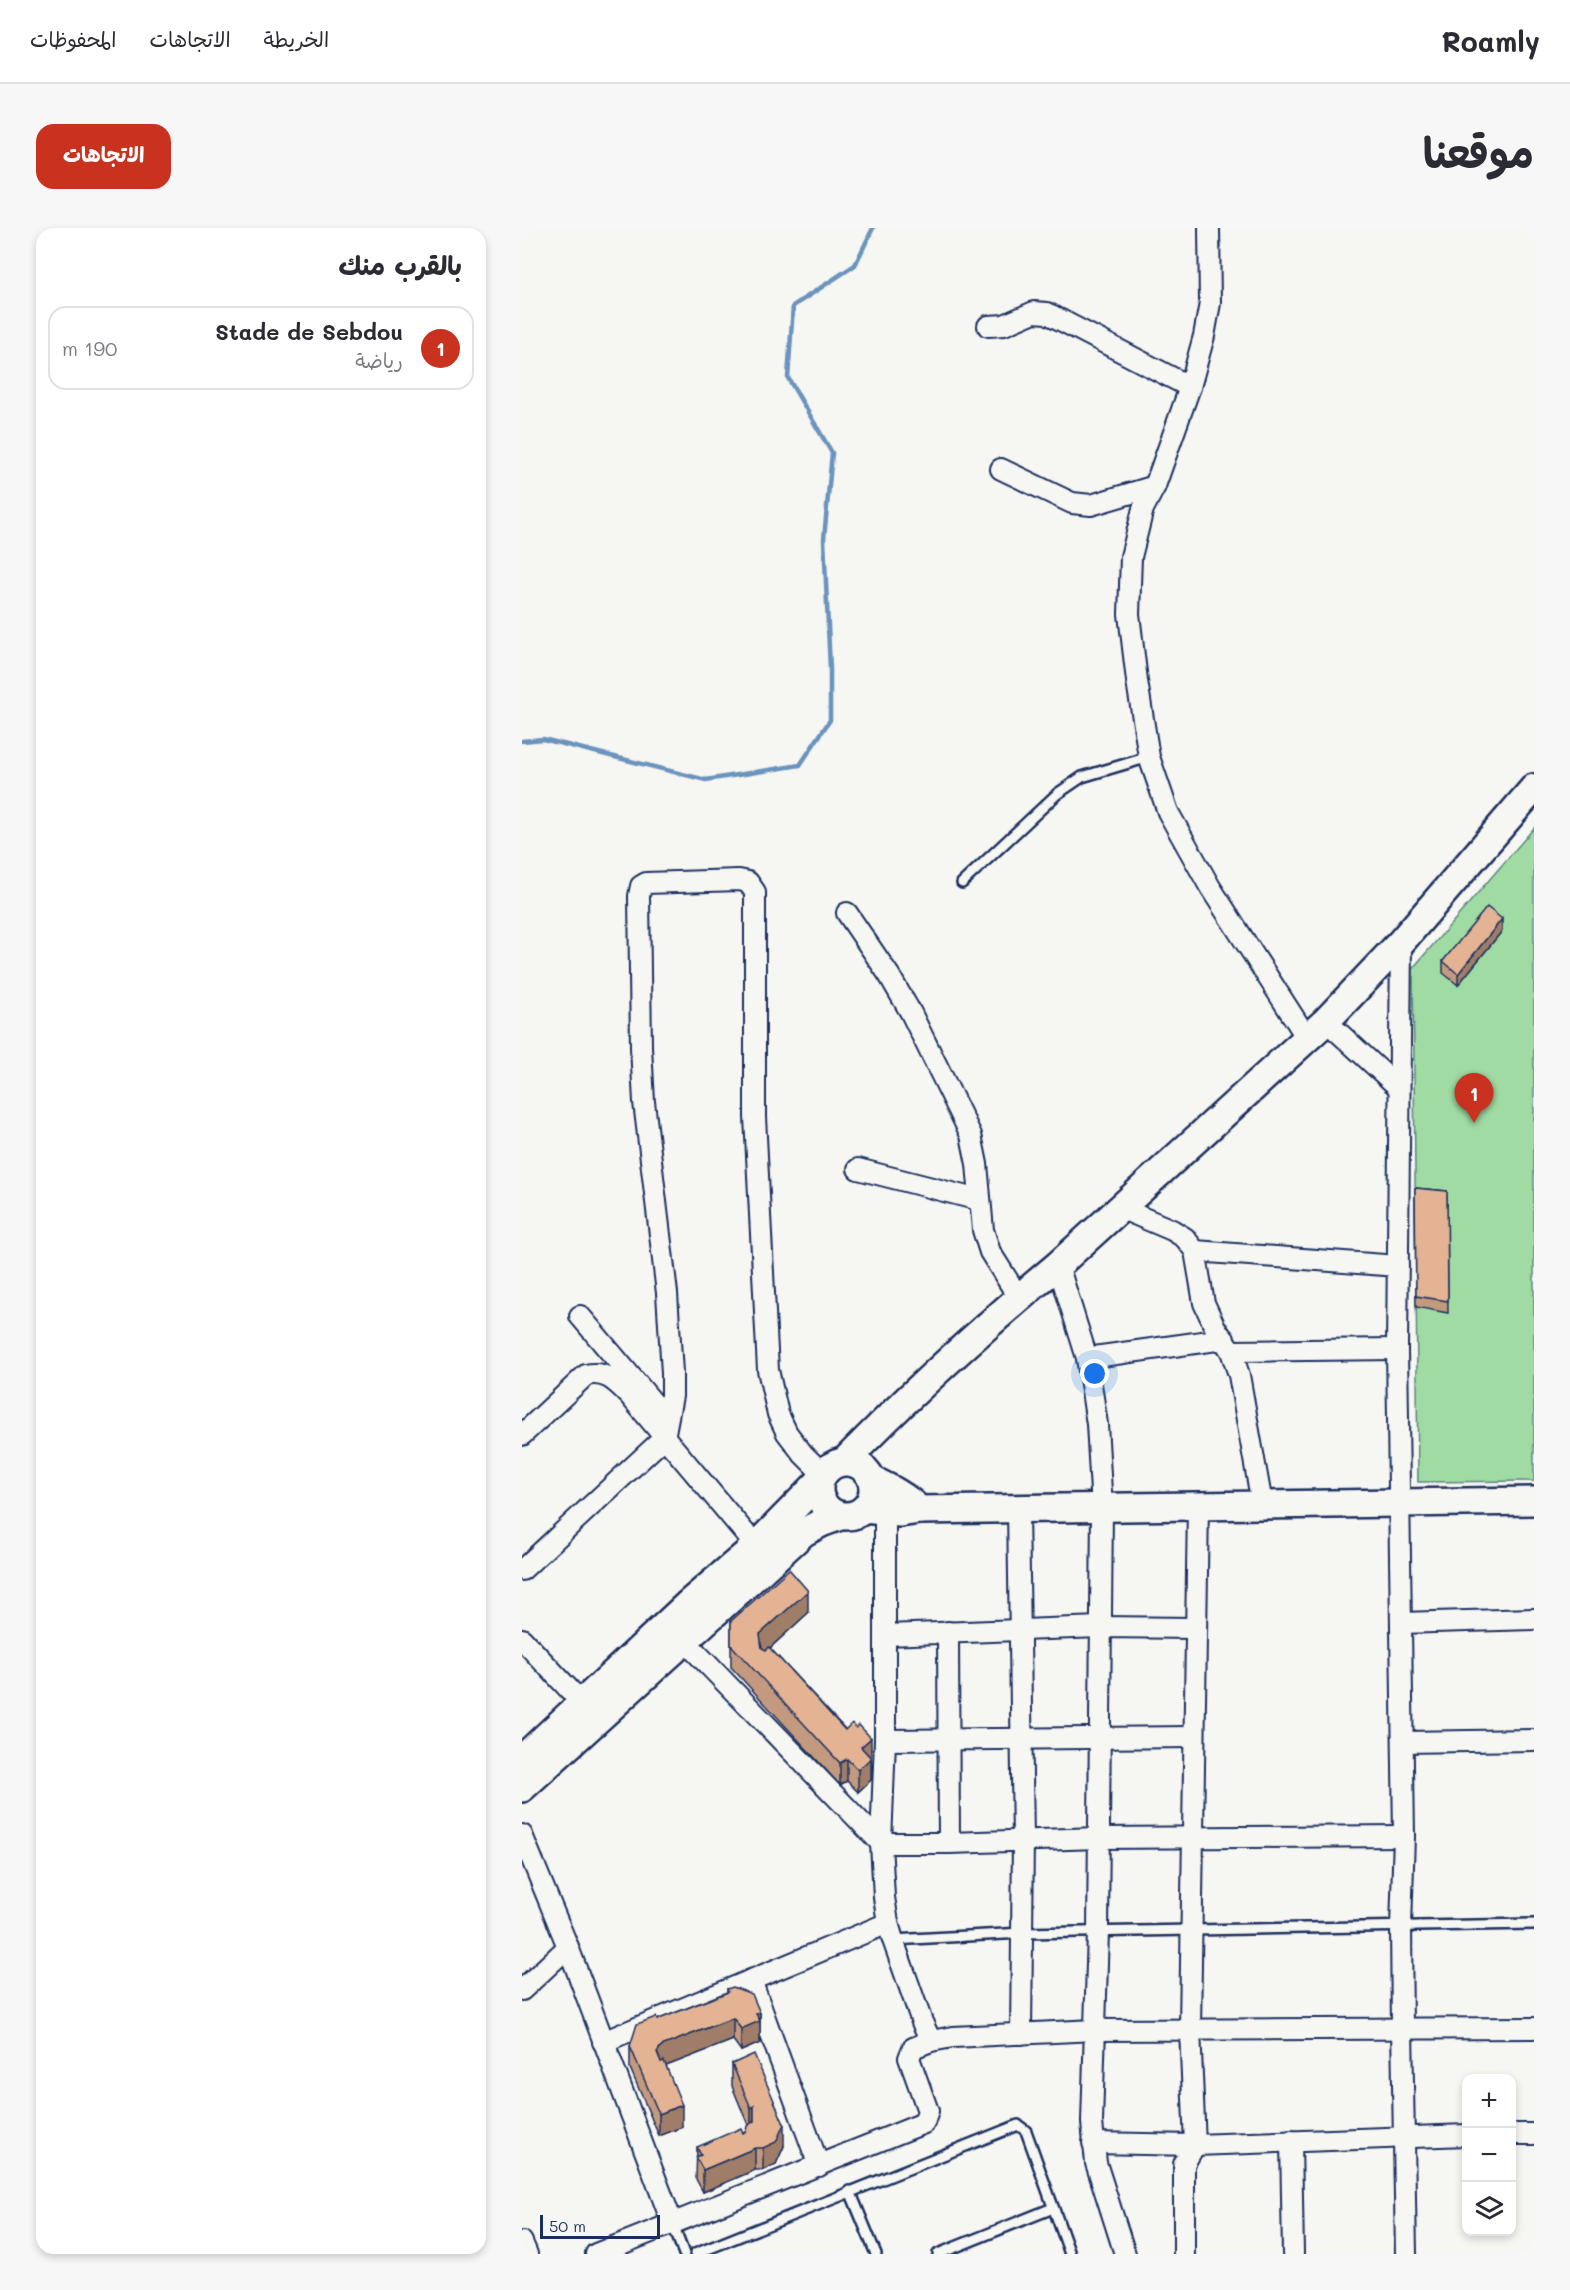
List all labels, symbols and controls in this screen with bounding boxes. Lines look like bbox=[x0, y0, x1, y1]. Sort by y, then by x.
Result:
text: Roamly bbox=[1441, 23, 1540, 59]
text: المحفوظات bbox=[30, 25, 116, 52]
text: الاتجاهات bbox=[149, 25, 231, 52]
text: الخريطة bbox=[264, 25, 329, 52]
button: الاتجاهات bbox=[36, 124, 171, 189]
text: موقعنا bbox=[1423, 124, 1534, 179]
text: بالقرب منك bbox=[339, 248, 462, 282]
text: Stade de Sebdou bbox=[215, 317, 403, 346]
text: 190 m bbox=[62, 335, 117, 361]
text: 1 bbox=[436, 335, 445, 361]
text: رياضة bbox=[355, 347, 403, 373]
pin: 1 bbox=[1454, 1074, 1494, 1123]
your location bbox=[1080, 1359, 1109, 1388]
map controls bbox=[1462, 2074, 1516, 2236]
button: + bbox=[1462, 2074, 1516, 2128]
button: − bbox=[1462, 2128, 1516, 2182]
button: layers bbox=[1462, 2182, 1516, 2236]
scale bar bbox=[540, 2212, 660, 2240]
text: 50 m bbox=[549, 2215, 586, 2236]

